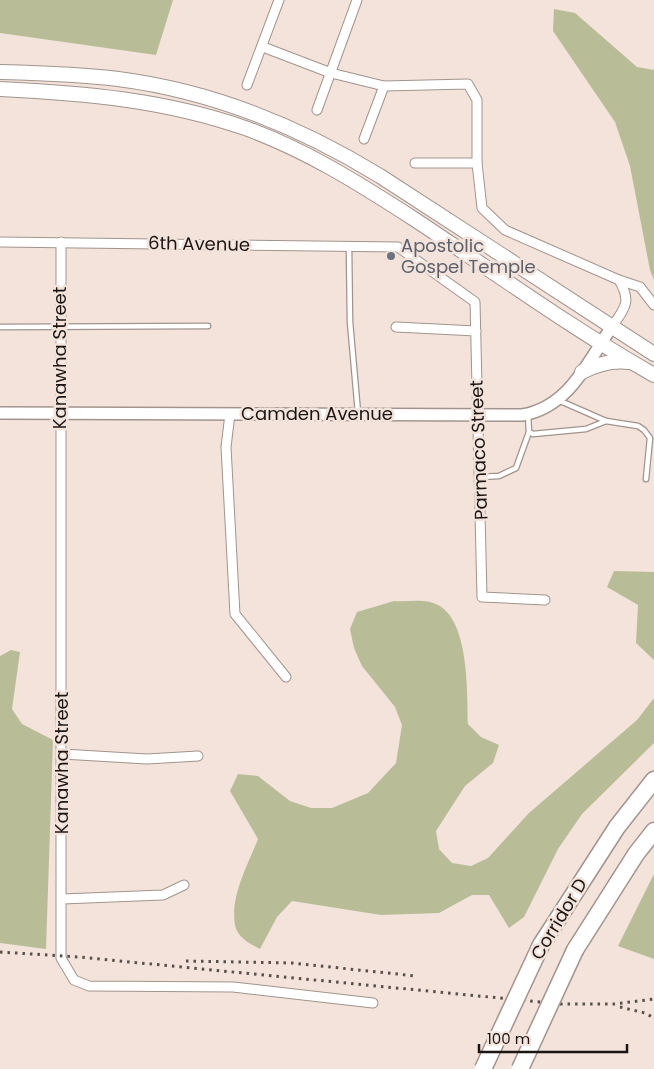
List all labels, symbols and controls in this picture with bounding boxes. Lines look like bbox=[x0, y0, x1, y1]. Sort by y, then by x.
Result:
street label: 6th Avenue bbox=[148, 230, 250, 257]
place label: Apostolic Gospel Temple bbox=[401, 233, 536, 279]
marker: Apostolic Gospel Temple bbox=[385, 250, 397, 262]
street label: Kanawha Street bbox=[47, 287, 72, 429]
street label: Parmaco Street bbox=[464, 380, 493, 520]
street label: Camden Avenue bbox=[241, 401, 393, 426]
street label: Kanawha Street bbox=[49, 692, 74, 834]
street label: Corridor D bbox=[524, 873, 593, 964]
scale bar bbox=[479, 1022, 626, 1054]
text: 100 m bbox=[487, 1028, 530, 1049]

